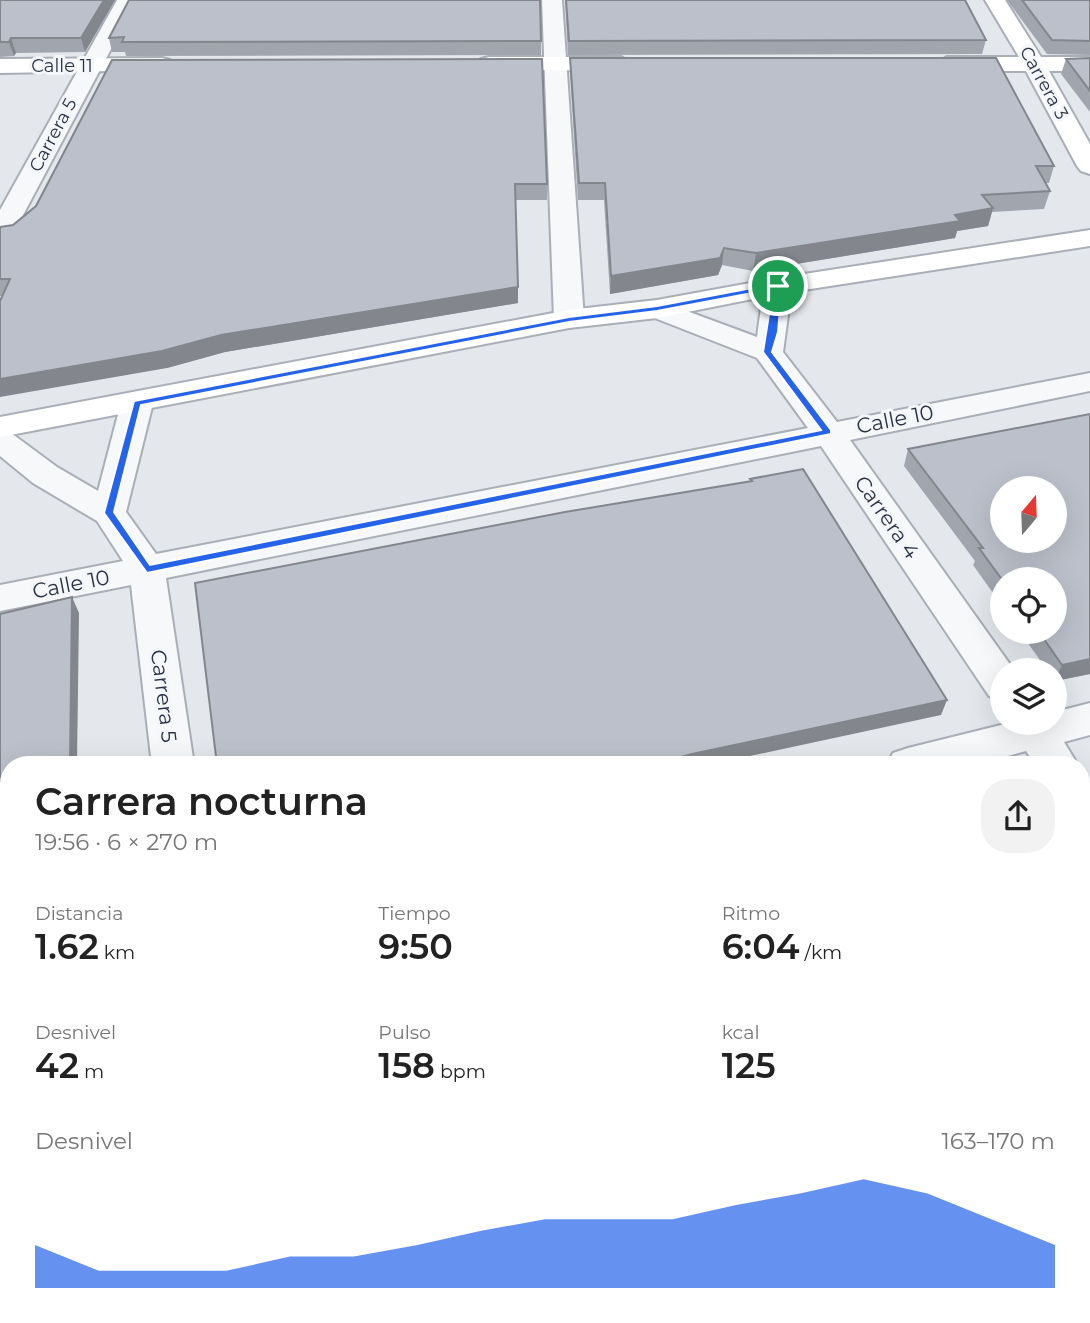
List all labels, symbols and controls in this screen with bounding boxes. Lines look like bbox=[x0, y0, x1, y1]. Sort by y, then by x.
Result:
street label: Carrera 3 bbox=[1015, 43, 1073, 123]
street label: Calle 11 bbox=[31, 55, 93, 77]
street label: Carrera 5 bbox=[24, 94, 82, 176]
pin bbox=[748, 256, 808, 316]
icon: arrive bbox=[759, 267, 797, 305]
street label: Calle 10 bbox=[854, 399, 936, 439]
street label: Carrera 4 bbox=[849, 471, 925, 563]
north arrow bbox=[990, 476, 1068, 553]
map controls bbox=[990, 476, 1067, 735]
street label: Calle 10 bbox=[30, 564, 112, 604]
button: locate bbox=[990, 567, 1067, 644]
street label: Carrera 5 bbox=[146, 648, 182, 744]
button: layers bbox=[990, 658, 1067, 735]
text: Carrera nocturna bbox=[35, 778, 368, 825]
button: share bbox=[981, 779, 1055, 853]
text: 19:56 · 6 × 270 m bbox=[35, 828, 218, 856]
text: Distancia bbox=[35, 902, 123, 925]
text: Tiempo bbox=[378, 902, 451, 925]
text: Ritmo bbox=[722, 902, 780, 925]
text: 1.62 bbox=[35, 925, 99, 968]
text: 9:50 bbox=[378, 925, 453, 968]
text: 6:04 bbox=[722, 925, 799, 968]
text: km bbox=[99, 941, 135, 964]
text: /km bbox=[799, 941, 842, 964]
text: Desnivel bbox=[35, 1021, 116, 1044]
text: Pulso bbox=[378, 1021, 431, 1044]
text: kcal bbox=[722, 1021, 760, 1044]
text: 42 bbox=[35, 1044, 79, 1087]
text: 158 bbox=[378, 1044, 435, 1087]
text: 125 bbox=[722, 1044, 776, 1087]
text: m bbox=[79, 1060, 104, 1083]
text: bpm bbox=[435, 1060, 486, 1083]
text: Desnivel bbox=[35, 1127, 133, 1155]
text: 163–170 m bbox=[942, 1127, 1055, 1155]

